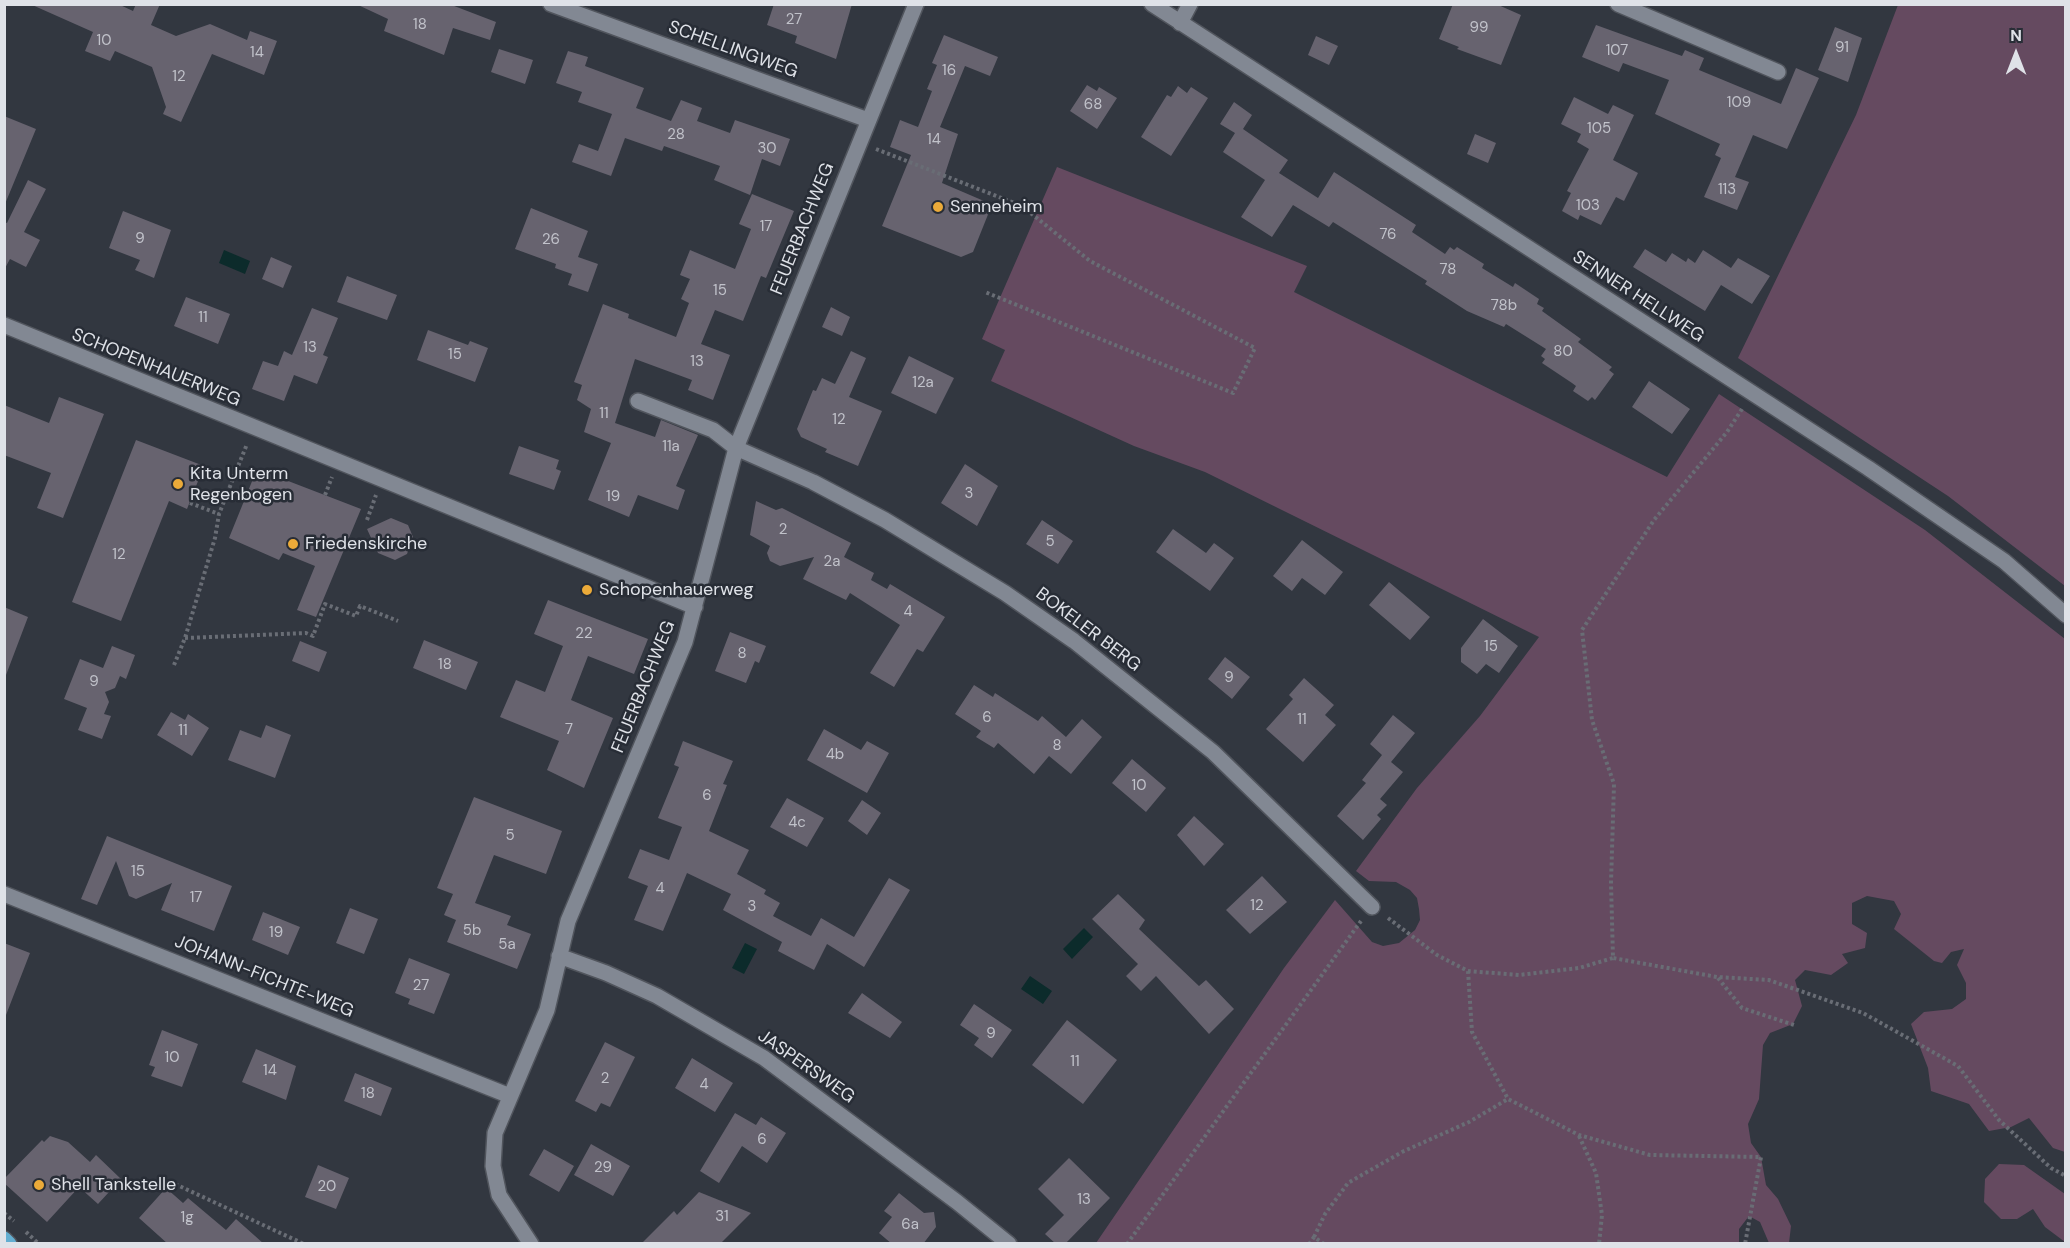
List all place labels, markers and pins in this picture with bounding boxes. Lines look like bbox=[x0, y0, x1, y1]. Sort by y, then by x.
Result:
place label: Senneheim bbox=[950, 196, 1042, 218]
marker: Senneheim bbox=[931, 200, 945, 214]
place label: Kita Unterm Regenbogen bbox=[190, 463, 292, 506]
marker: Kita Unterm Regenbogen bbox=[171, 477, 185, 491]
place label: Friedenskirche bbox=[305, 533, 427, 555]
marker: Friedenskirche bbox=[286, 537, 300, 551]
place label: Schopenhauerweg bbox=[599, 579, 754, 601]
marker: Schopenhauerweg bbox=[580, 583, 594, 597]
place label: Shell Tankstelle bbox=[51, 1174, 176, 1196]
marker: Shell Tankstelle bbox=[32, 1178, 46, 1192]

